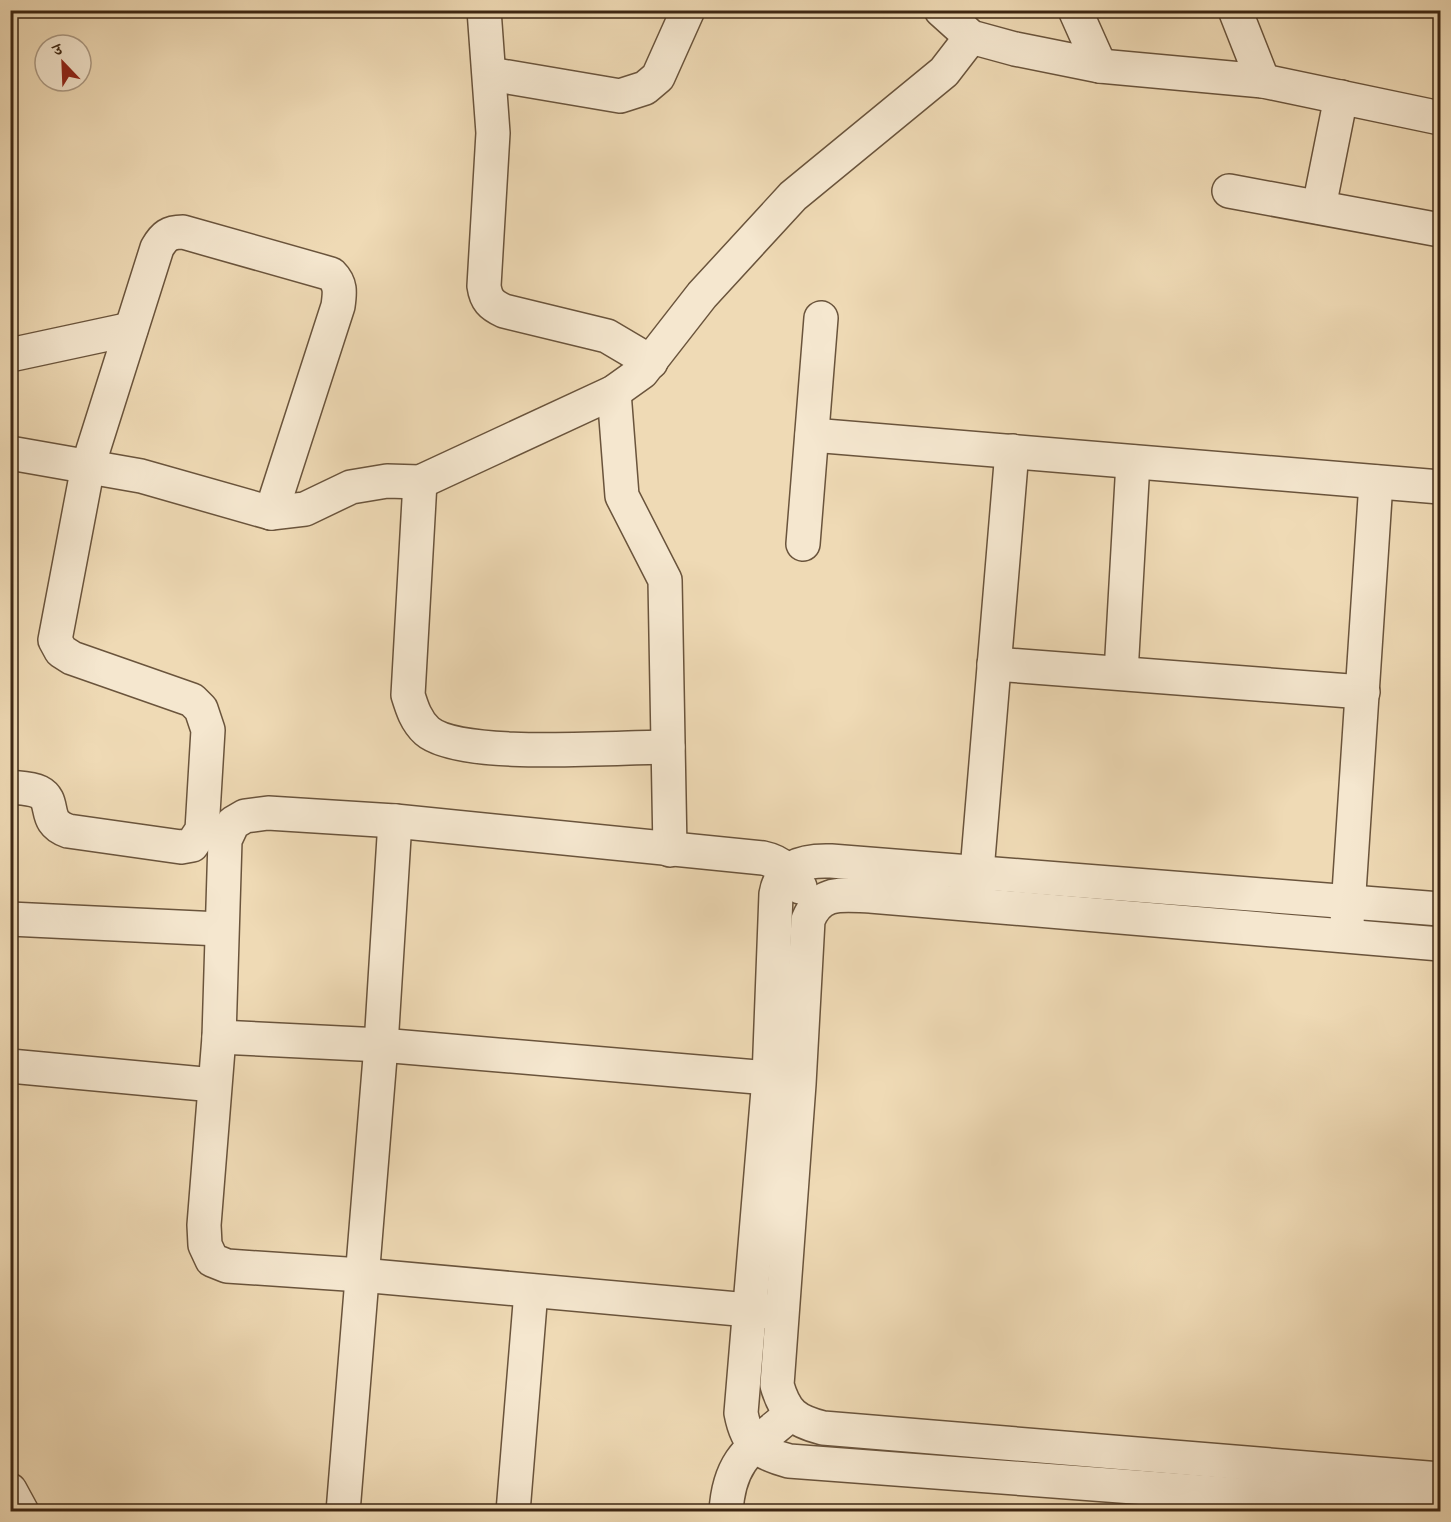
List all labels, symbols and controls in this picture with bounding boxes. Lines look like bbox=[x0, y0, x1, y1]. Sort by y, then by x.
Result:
north arrow bbox=[33, 33, 93, 93]
text: उ bbox=[49, 39, 67, 61]

